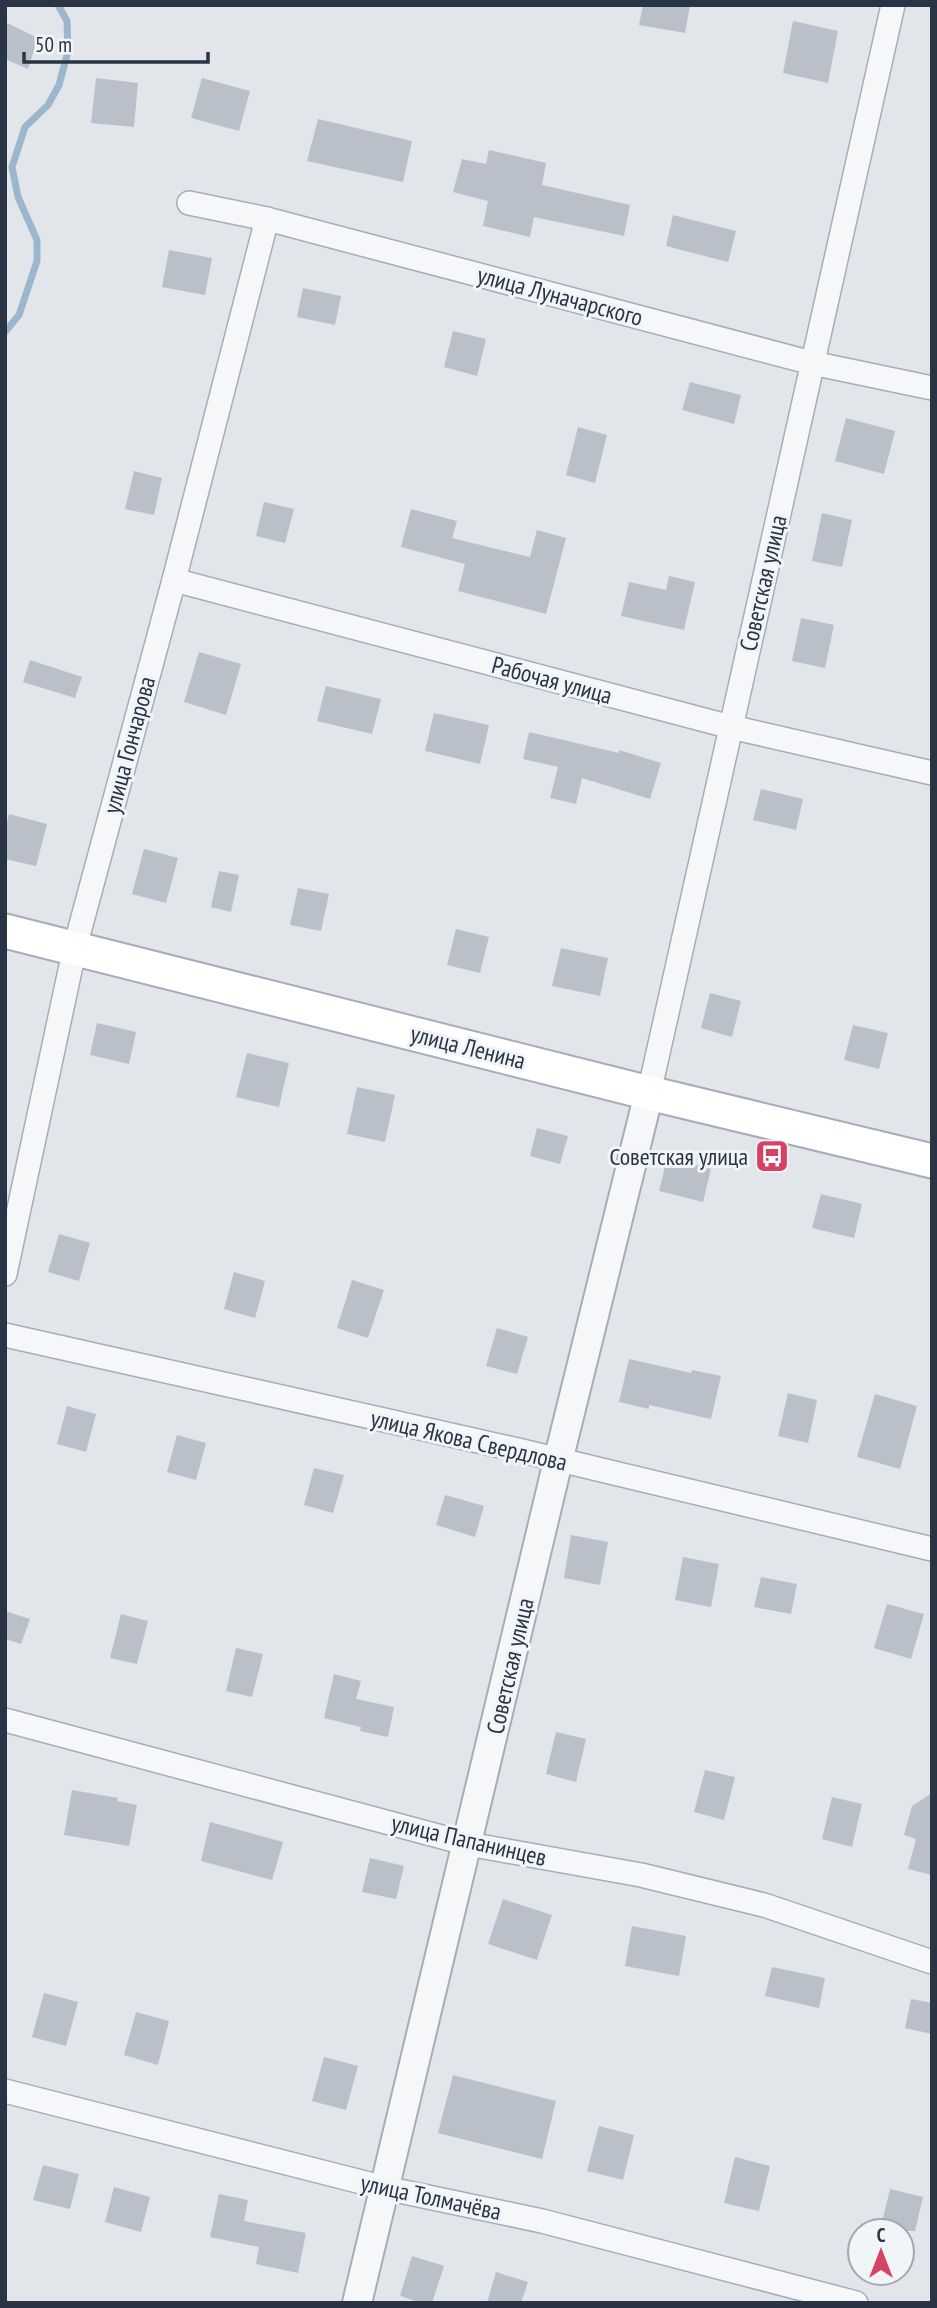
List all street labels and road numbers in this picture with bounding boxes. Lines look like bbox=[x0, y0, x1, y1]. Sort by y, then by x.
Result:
street label: улица Луначарского bbox=[474, 259, 646, 333]
street label: Советская улица bbox=[732, 512, 794, 654]
street label: Рабочая улица bbox=[489, 649, 615, 711]
street label: улица Гончарова bbox=[96, 673, 162, 817]
street label: улица Ленина bbox=[407, 1018, 529, 1076]
street label: улица Якова Свердлова bbox=[368, 1402, 570, 1478]
street label: Советская улица bbox=[479, 1595, 541, 1737]
street label: улица Папанинцев bbox=[389, 1807, 549, 1873]
street label: улица Толмачёва bbox=[358, 2167, 504, 2227]

